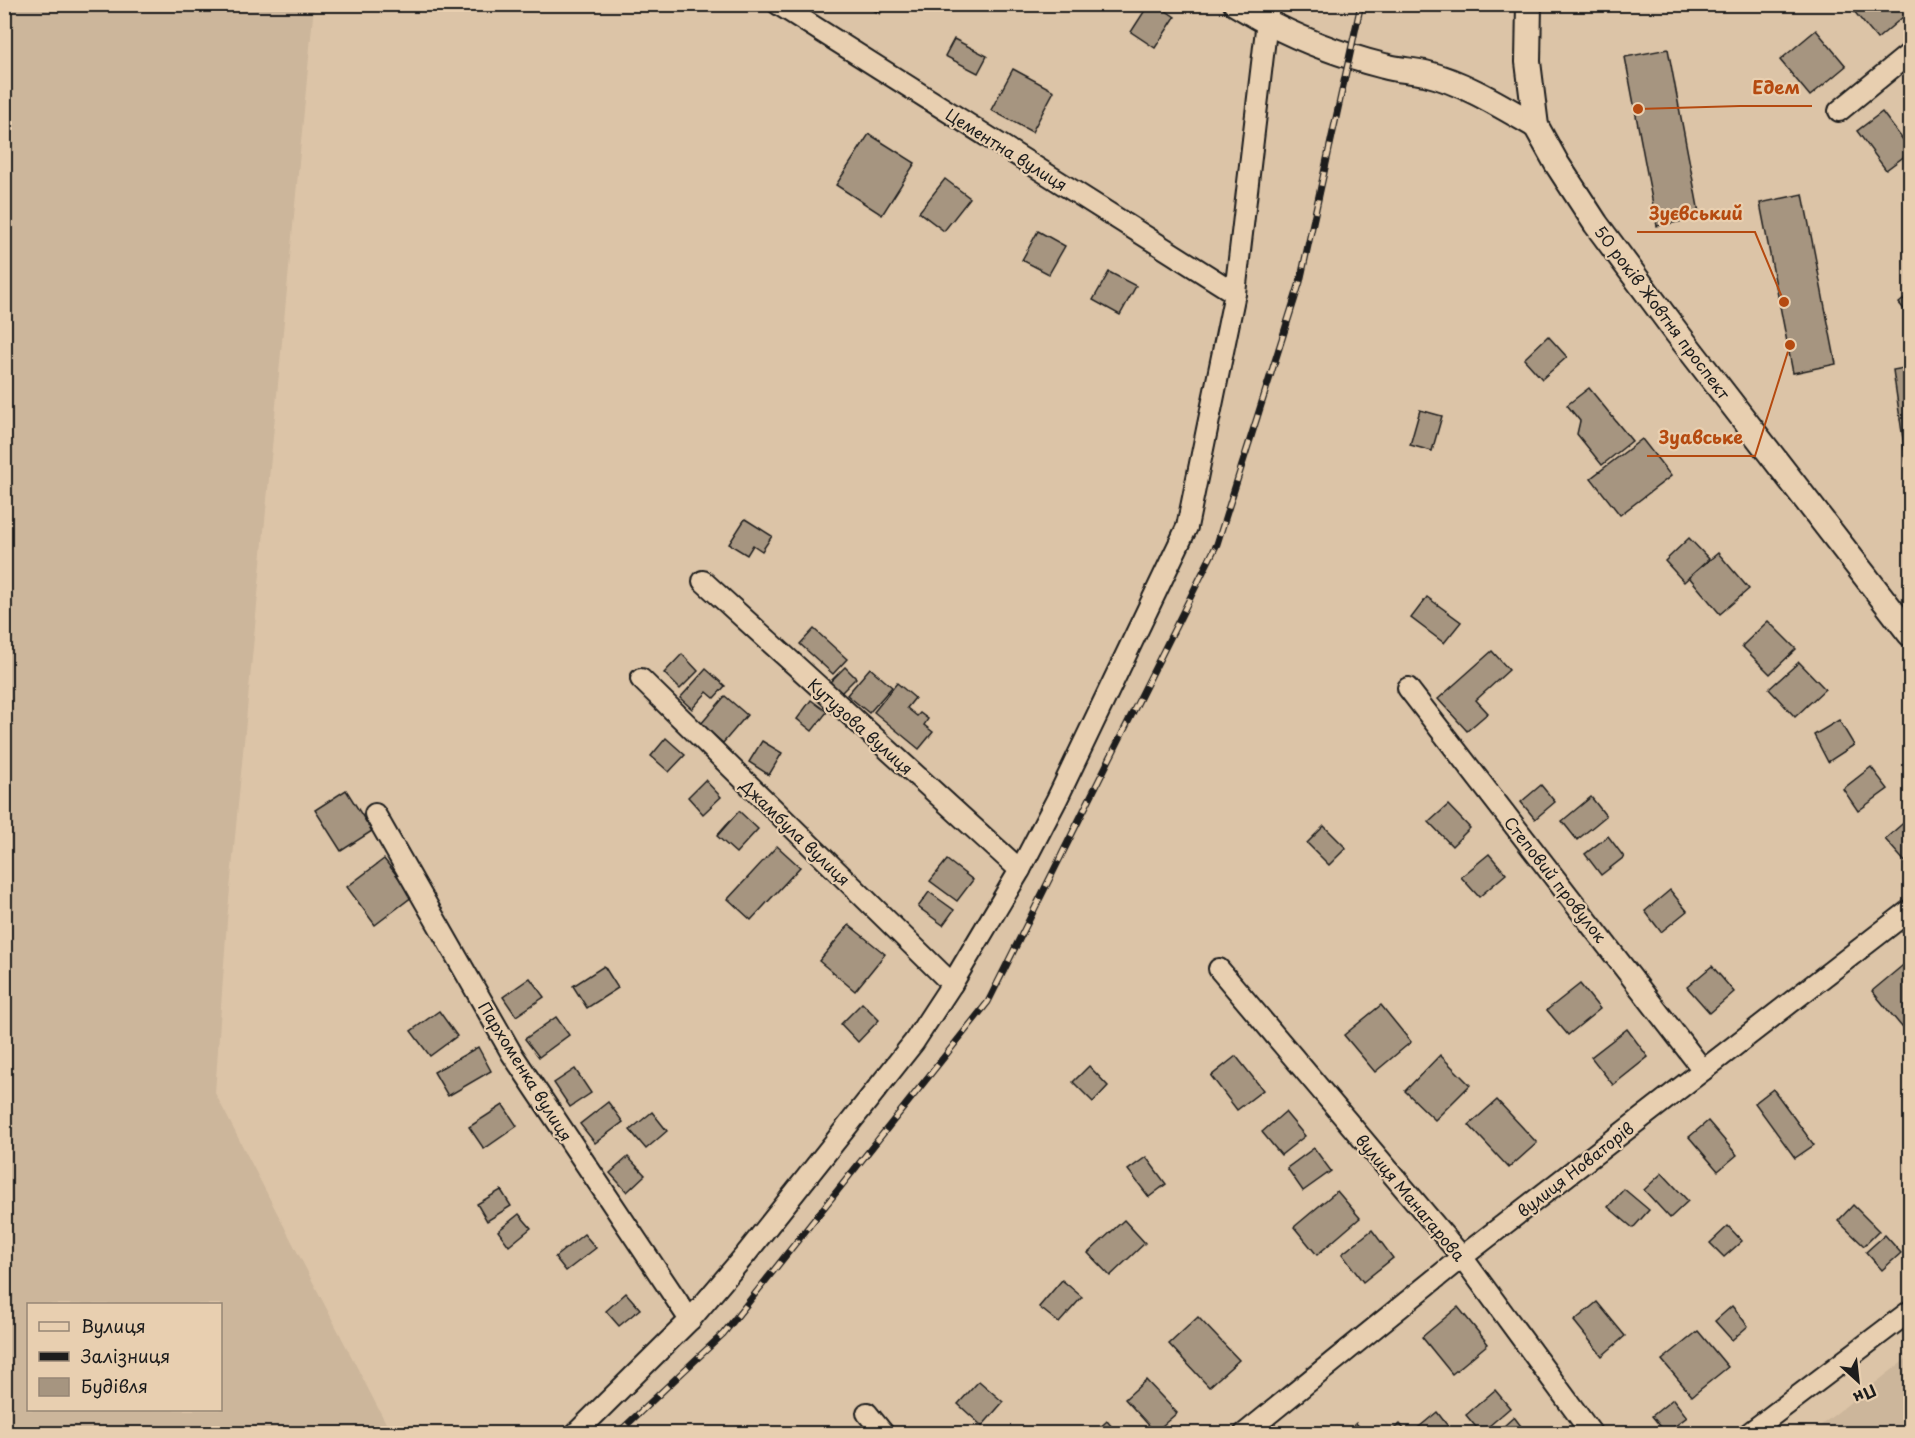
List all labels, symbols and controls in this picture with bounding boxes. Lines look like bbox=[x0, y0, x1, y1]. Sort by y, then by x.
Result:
callout: Едем bbox=[1740, 70, 1812, 106]
text: Едем bbox=[1752, 73, 1800, 100]
street label: Цементна вулиця bbox=[942, 102, 1072, 196]
callout: Зуєвський bbox=[1637, 196, 1755, 232]
text: Зуєвський bbox=[1648, 199, 1743, 226]
street label: 50 років Жовтня проспект bbox=[1590, 220, 1737, 404]
callout: Зуавське bbox=[1647, 420, 1755, 456]
text: Зуавське bbox=[1658, 423, 1743, 450]
street label: Кутузова вулиця bbox=[803, 672, 919, 780]
street label: Джамбула вулиця bbox=[735, 773, 856, 891]
street label: Степовий провулок bbox=[1499, 811, 1613, 948]
street label: Пархоменка вулиця bbox=[473, 997, 579, 1145]
street label: вулиця Новаторів bbox=[1512, 1116, 1638, 1222]
street label: вулиця Манагарова bbox=[1351, 1128, 1471, 1266]
legend bbox=[27, 1303, 222, 1411]
text: Вулиця bbox=[81, 1312, 146, 1339]
text: Залізниця bbox=[80, 1342, 170, 1369]
north arrow bbox=[1828, 1351, 1888, 1411]
text: Будівля bbox=[81, 1372, 148, 1399]
text: Пн bbox=[1849, 1379, 1881, 1411]

